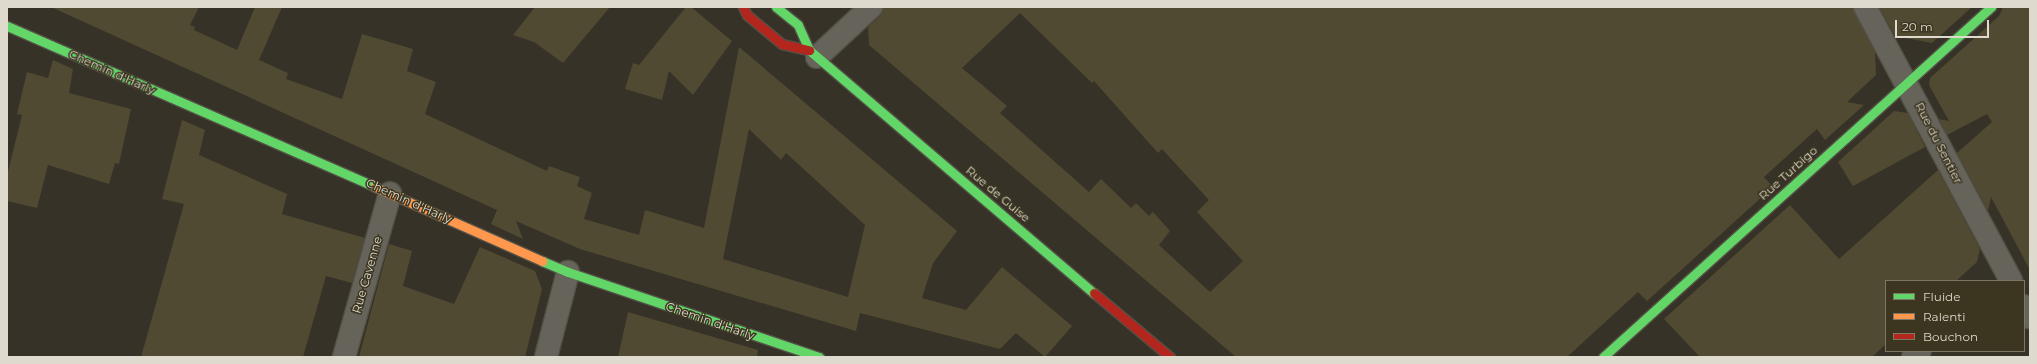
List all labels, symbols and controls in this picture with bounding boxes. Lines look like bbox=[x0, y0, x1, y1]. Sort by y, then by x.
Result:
scale bar bbox=[1897, 12, 1991, 38]
text: 20 m bbox=[1902, 19, 1933, 34]
street label: Chemin d'Harly bbox=[67, 47, 157, 97]
street label: Rue du Sentier bbox=[1912, 100, 1966, 186]
street label: Rue Turbigo bbox=[1756, 143, 1820, 203]
street label: Rue de Guise bbox=[963, 163, 1033, 225]
street label: Chemin d'Harly bbox=[364, 176, 454, 226]
street label: Rue Cavenne bbox=[349, 235, 385, 315]
legend bbox=[1885, 280, 2025, 352]
text: Fluide bbox=[1923, 289, 1961, 304]
street label: Chemin d'Harly bbox=[664, 299, 756, 343]
text: Ralenti bbox=[1923, 309, 1965, 324]
text: Bouchon bbox=[1923, 329, 1978, 344]

